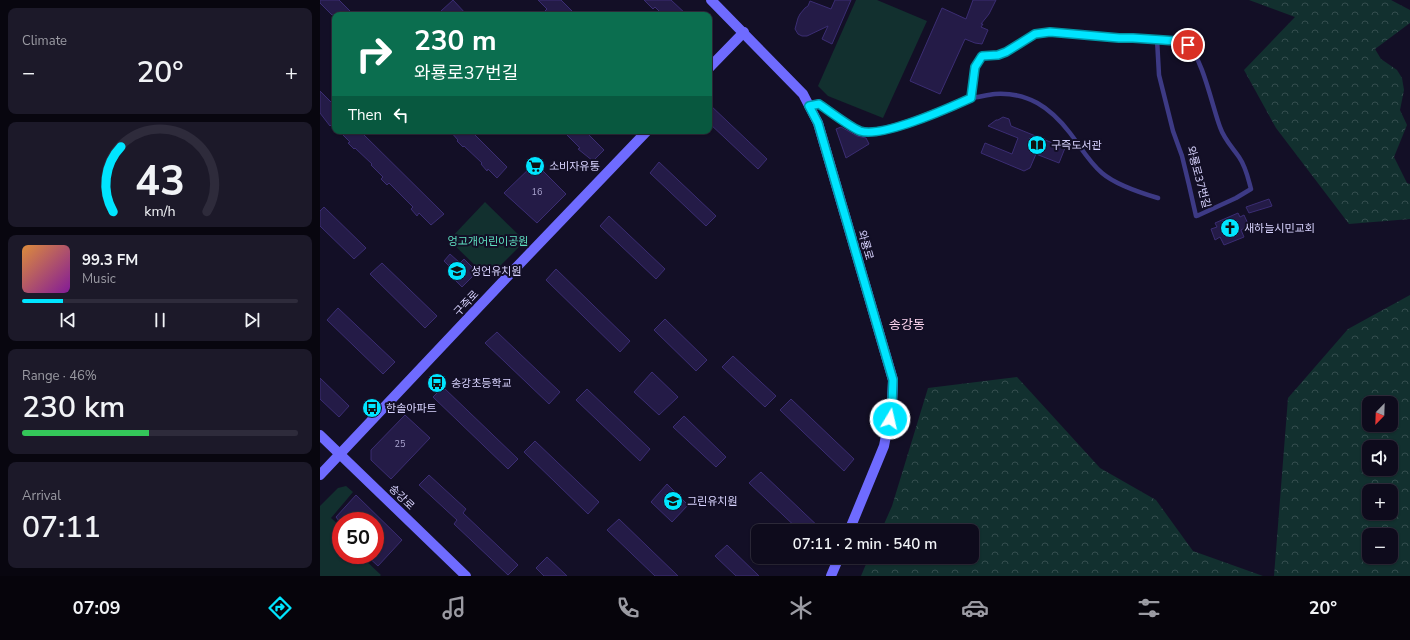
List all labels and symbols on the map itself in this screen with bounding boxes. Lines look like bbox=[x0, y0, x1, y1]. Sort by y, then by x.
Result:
pin bbox=[1171, 28, 1205, 62]
library icon: 구즉도서관 bbox=[1026, 134, 1048, 156]
place label: 구즉도서관 bbox=[1051, 138, 1102, 153]
street label: 와룡로37번길 bbox=[1183, 144, 1214, 210]
supermarket icon: 소비자유통 bbox=[524, 155, 546, 177]
place label: 소비자유통 bbox=[549, 159, 600, 174]
house number: 16 bbox=[532, 186, 542, 198]
church icon: 새하늘시민교회 bbox=[1219, 217, 1241, 239]
place label: 새하늘시민교회 bbox=[1244, 221, 1315, 236]
street label: 와룡로 bbox=[854, 228, 877, 262]
park label: 엉고개어린이공원 bbox=[448, 234, 528, 249]
school or university icon: 성언유치원 bbox=[446, 260, 468, 282]
place label: 성언유치원 bbox=[471, 264, 522, 279]
street label: 구즉로 bbox=[451, 287, 482, 320]
district label: 송강동 bbox=[889, 316, 925, 334]
bus stop icon: 송강초등학교 bbox=[426, 372, 448, 394]
place label: 송강초등학교 bbox=[451, 376, 512, 391]
north arrow bbox=[1362, 396, 1398, 432]
bus stop icon: 한솔아파트 bbox=[361, 397, 383, 419]
position arrow bbox=[869, 398, 911, 440]
place label: 한솔아파트 bbox=[386, 401, 437, 416]
house number: 25 bbox=[395, 438, 405, 450]
street label: 송강로 bbox=[386, 481, 418, 513]
school or university icon: 그린유치원 bbox=[662, 490, 684, 512]
place label: 그린유치원 bbox=[687, 494, 738, 509]
speed limit sign: 50 bbox=[332, 512, 384, 564]

